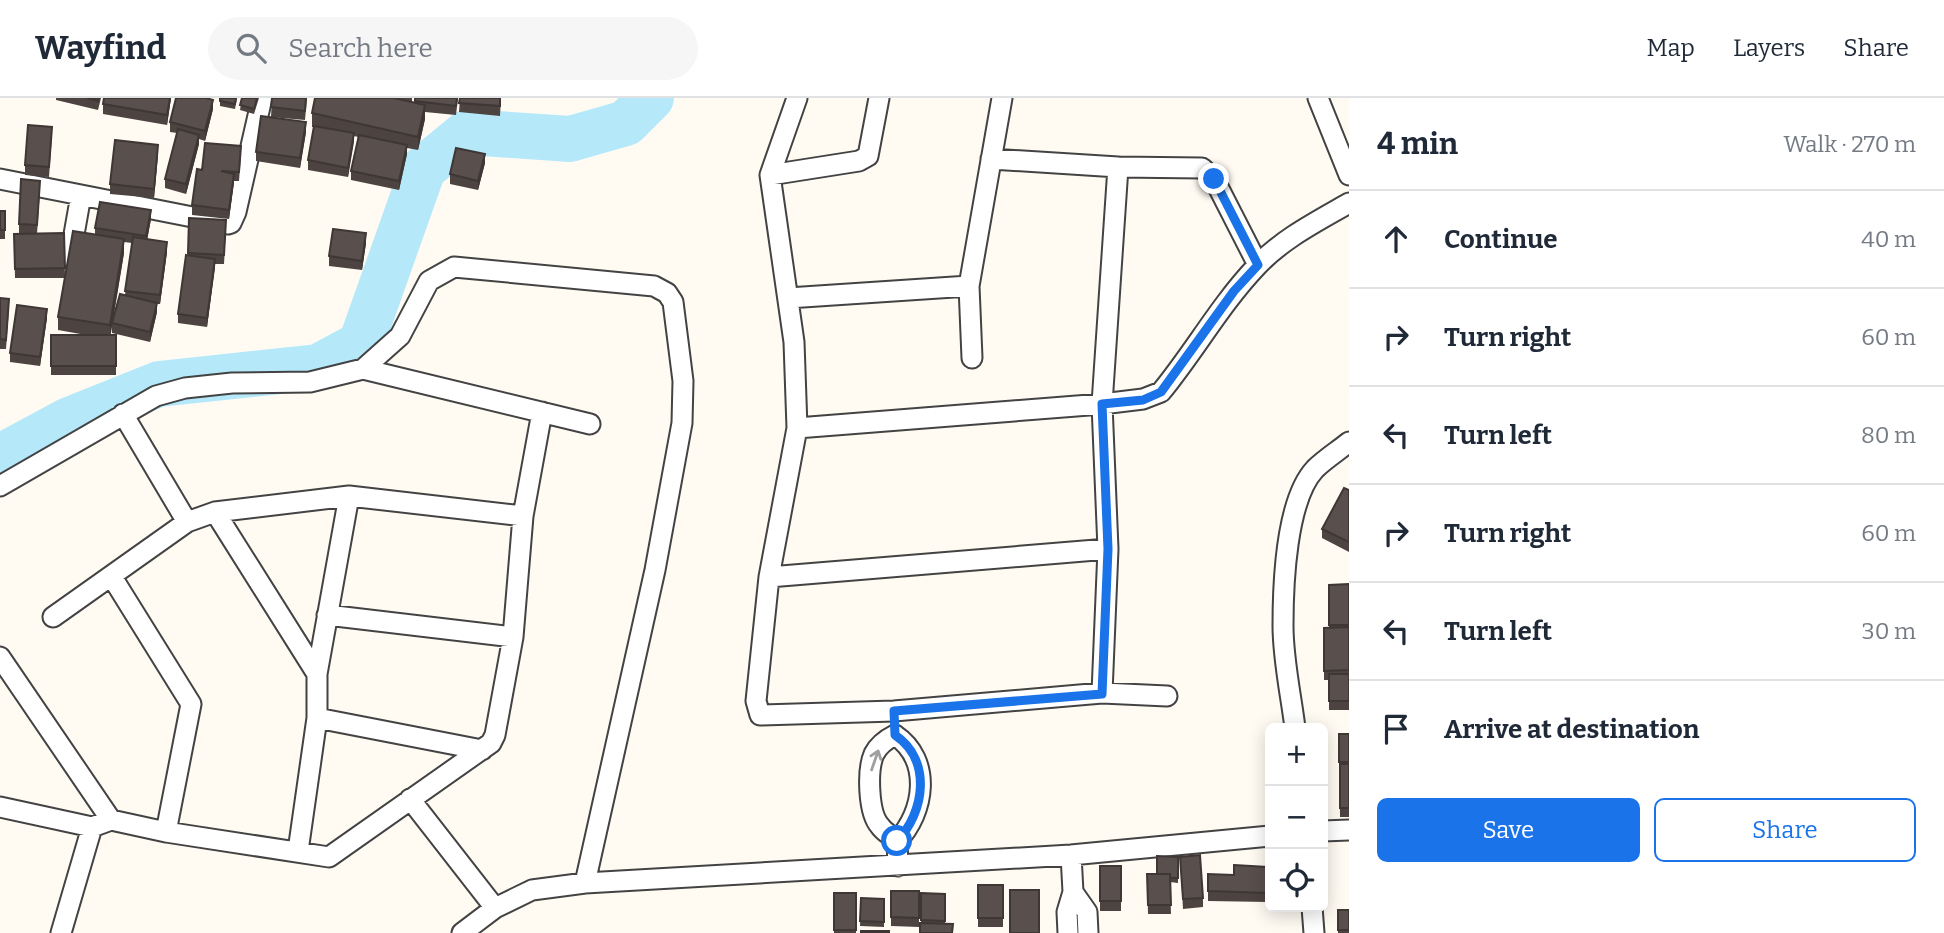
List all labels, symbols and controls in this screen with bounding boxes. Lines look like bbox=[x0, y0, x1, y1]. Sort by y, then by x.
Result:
search box bbox=[208, 17, 698, 80]
text: Wayfind bbox=[35, 28, 166, 68]
icon: search bbox=[232, 29, 270, 67]
text: Search here bbox=[288, 33, 433, 64]
text: Map bbox=[1647, 34, 1695, 62]
text: Layers bbox=[1733, 34, 1805, 62]
text: Share bbox=[1843, 34, 1909, 62]
text: 4 min bbox=[1377, 126, 1458, 162]
text: Walk · 270 m bbox=[1783, 130, 1916, 158]
route end bbox=[1198, 163, 1229, 194]
icon: ahead bbox=[1377, 220, 1415, 258]
text: Continue bbox=[1444, 224, 1558, 255]
text: 40 m bbox=[1861, 225, 1916, 253]
icon: right bbox=[1377, 318, 1415, 356]
text: Turn right bbox=[1444, 322, 1571, 353]
text: 60 m bbox=[1861, 323, 1916, 351]
icon: left bbox=[1377, 416, 1415, 454]
text: Turn left bbox=[1444, 420, 1552, 451]
text: 80 m bbox=[1861, 421, 1916, 449]
icon: right bbox=[1377, 514, 1415, 552]
text: Turn right bbox=[1444, 518, 1571, 549]
text: 60 m bbox=[1861, 519, 1916, 547]
icon: left bbox=[1377, 612, 1415, 650]
text: Turn left bbox=[1444, 616, 1552, 647]
text: 30 m bbox=[1862, 617, 1916, 645]
icon: arrive bbox=[1377, 710, 1415, 748]
text: Arrive at destination bbox=[1444, 714, 1699, 745]
map controls bbox=[1265, 723, 1328, 912]
button: + bbox=[1265, 723, 1328, 786]
one-way arrow bbox=[870, 750, 882, 771]
button: − bbox=[1265, 786, 1328, 849]
button: Save bbox=[1377, 798, 1640, 862]
button: Share bbox=[1654, 798, 1916, 862]
route start bbox=[881, 825, 912, 856]
button: locate bbox=[1265, 849, 1328, 912]

